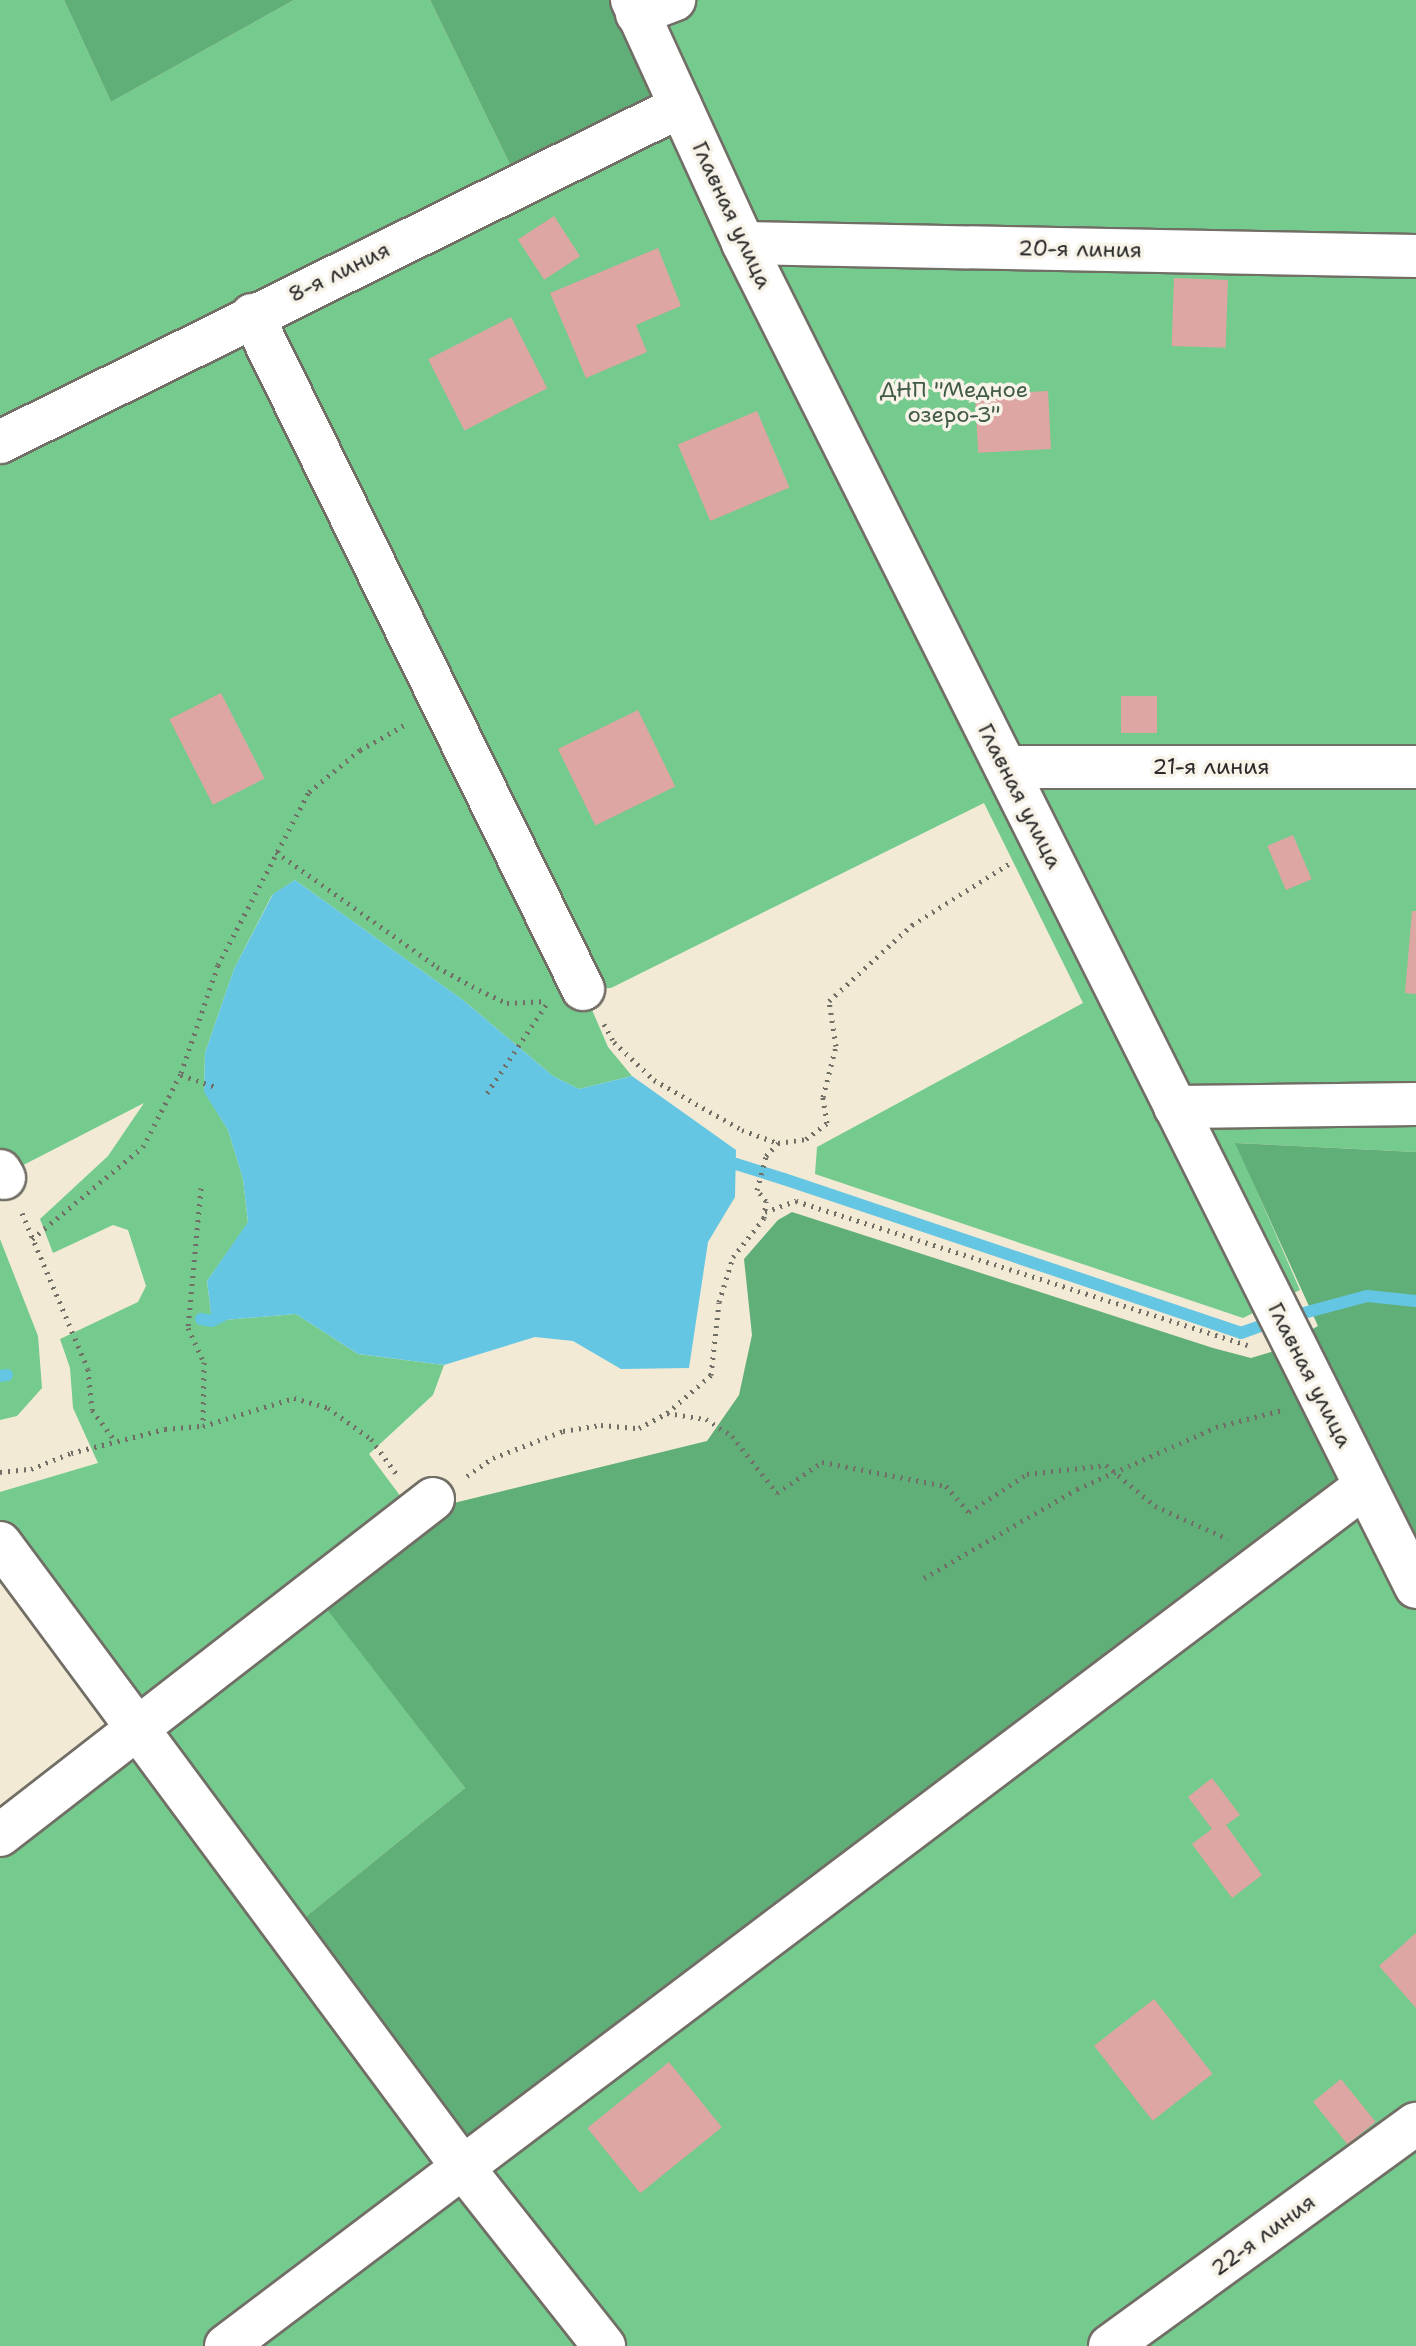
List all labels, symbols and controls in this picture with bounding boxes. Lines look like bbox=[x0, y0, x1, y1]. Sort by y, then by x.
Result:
street label: Главная улица bbox=[686, 137, 778, 293]
street label: 20-я линия bbox=[1018, 235, 1142, 263]
street label: 8-я линия bbox=[284, 236, 394, 308]
park label: ДНП "Медное озеро-3" bbox=[880, 376, 1028, 428]
street label: Главная улица bbox=[972, 719, 1068, 873]
street label: 21-я линия bbox=[1152, 754, 1270, 780]
street label: Главная улица bbox=[1262, 1298, 1358, 1452]
street label: 22-я линия bbox=[1206, 2188, 1320, 2282]

